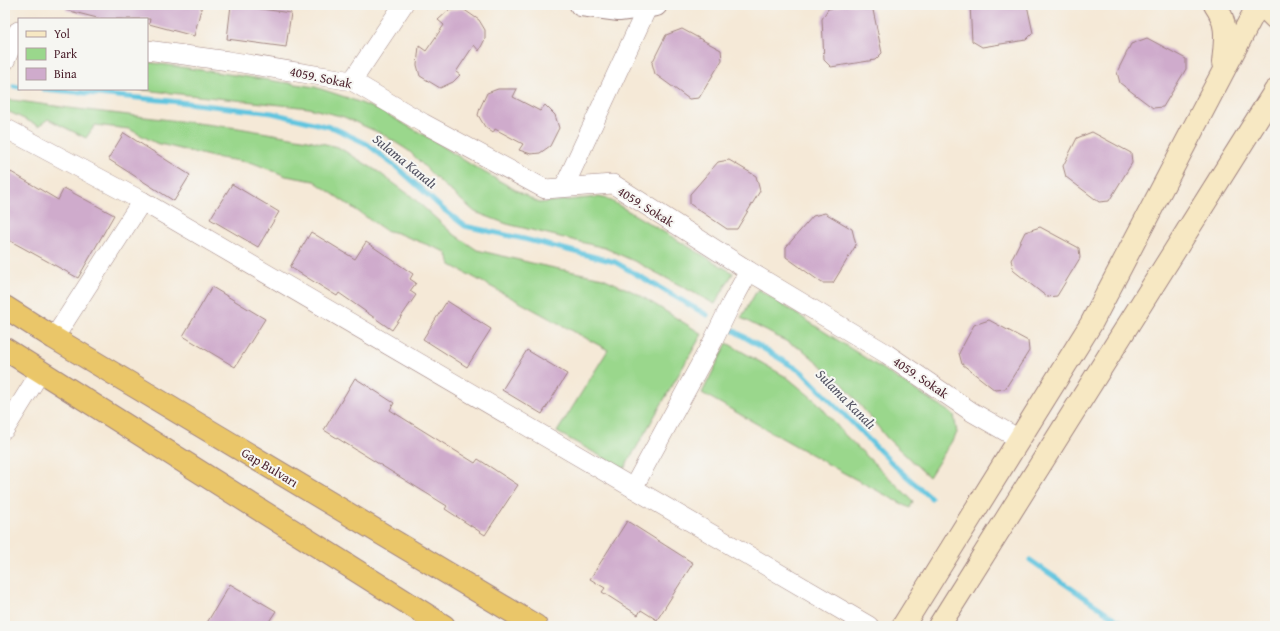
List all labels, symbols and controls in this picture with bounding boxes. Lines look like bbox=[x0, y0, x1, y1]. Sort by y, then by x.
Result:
legend bbox=[18, 18, 148, 90]
text: Yol bbox=[54, 25, 71, 42]
text: Park bbox=[54, 45, 78, 62]
street label: 4059. Sokak bbox=[288, 62, 354, 93]
text: Bina bbox=[54, 65, 77, 82]
water label: Sulama Kanalı bbox=[369, 129, 442, 193]
street label: 4059. Sokak bbox=[614, 182, 678, 231]
street label: 4059. Sokak bbox=[889, 352, 953, 403]
water label: Sulama Kanalı bbox=[811, 364, 881, 434]
street label: Gap Bulvarı bbox=[238, 443, 302, 492]

